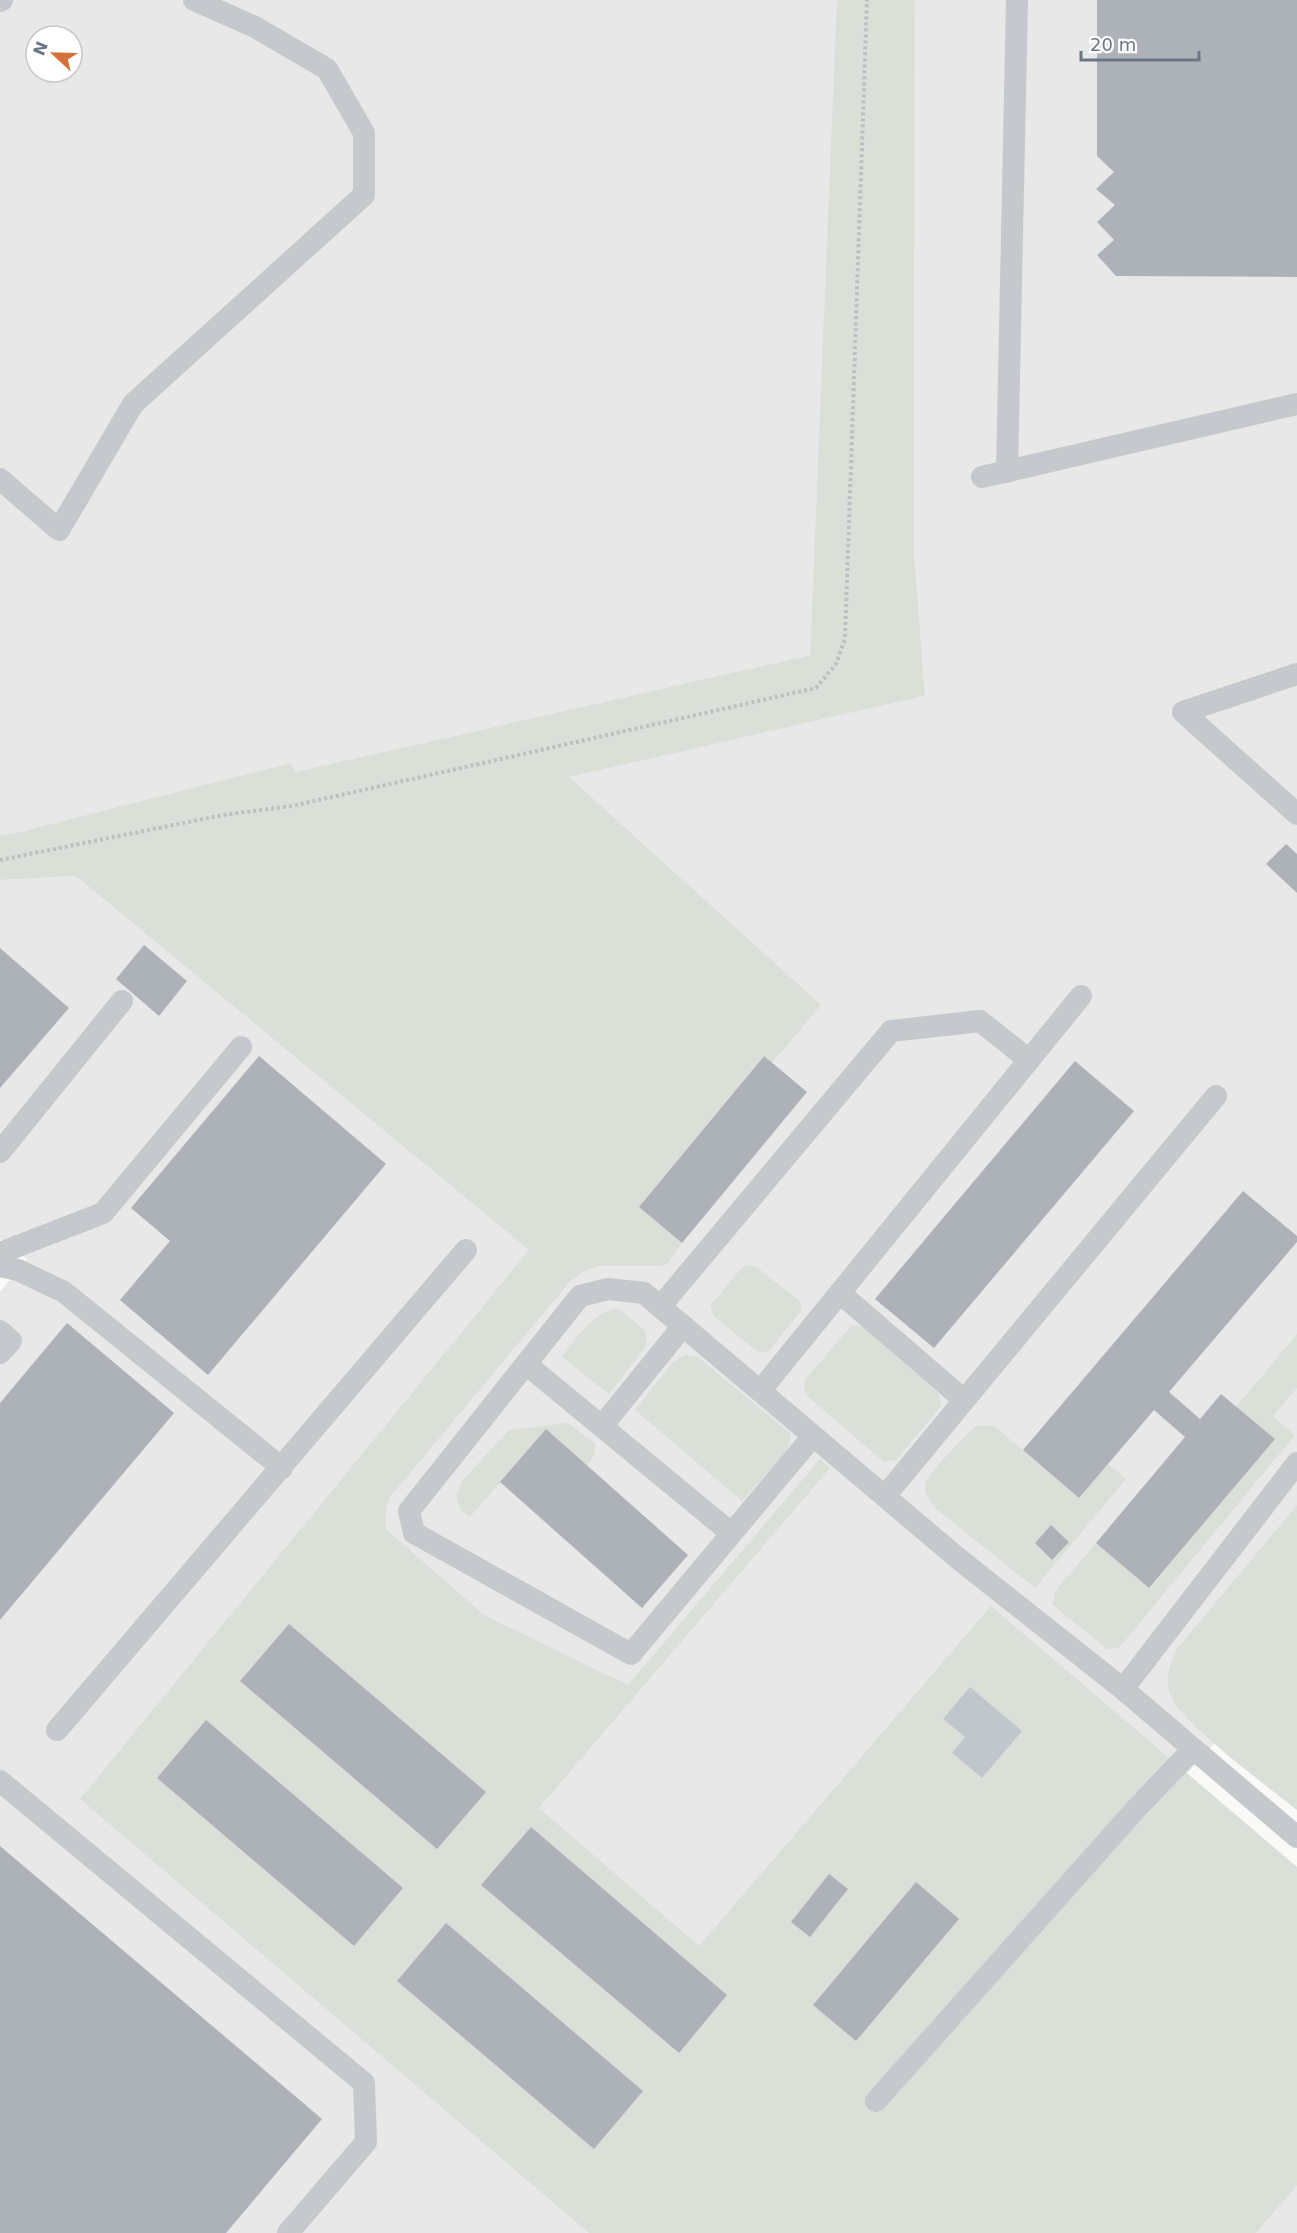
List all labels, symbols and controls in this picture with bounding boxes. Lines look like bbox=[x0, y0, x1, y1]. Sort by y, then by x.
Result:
north arrow bbox=[24, 24, 84, 84]
scale bar bbox=[1081, 24, 1200, 62]
text: 20 m bbox=[1090, 34, 1136, 55]
text: N bbox=[29, 39, 52, 58]

